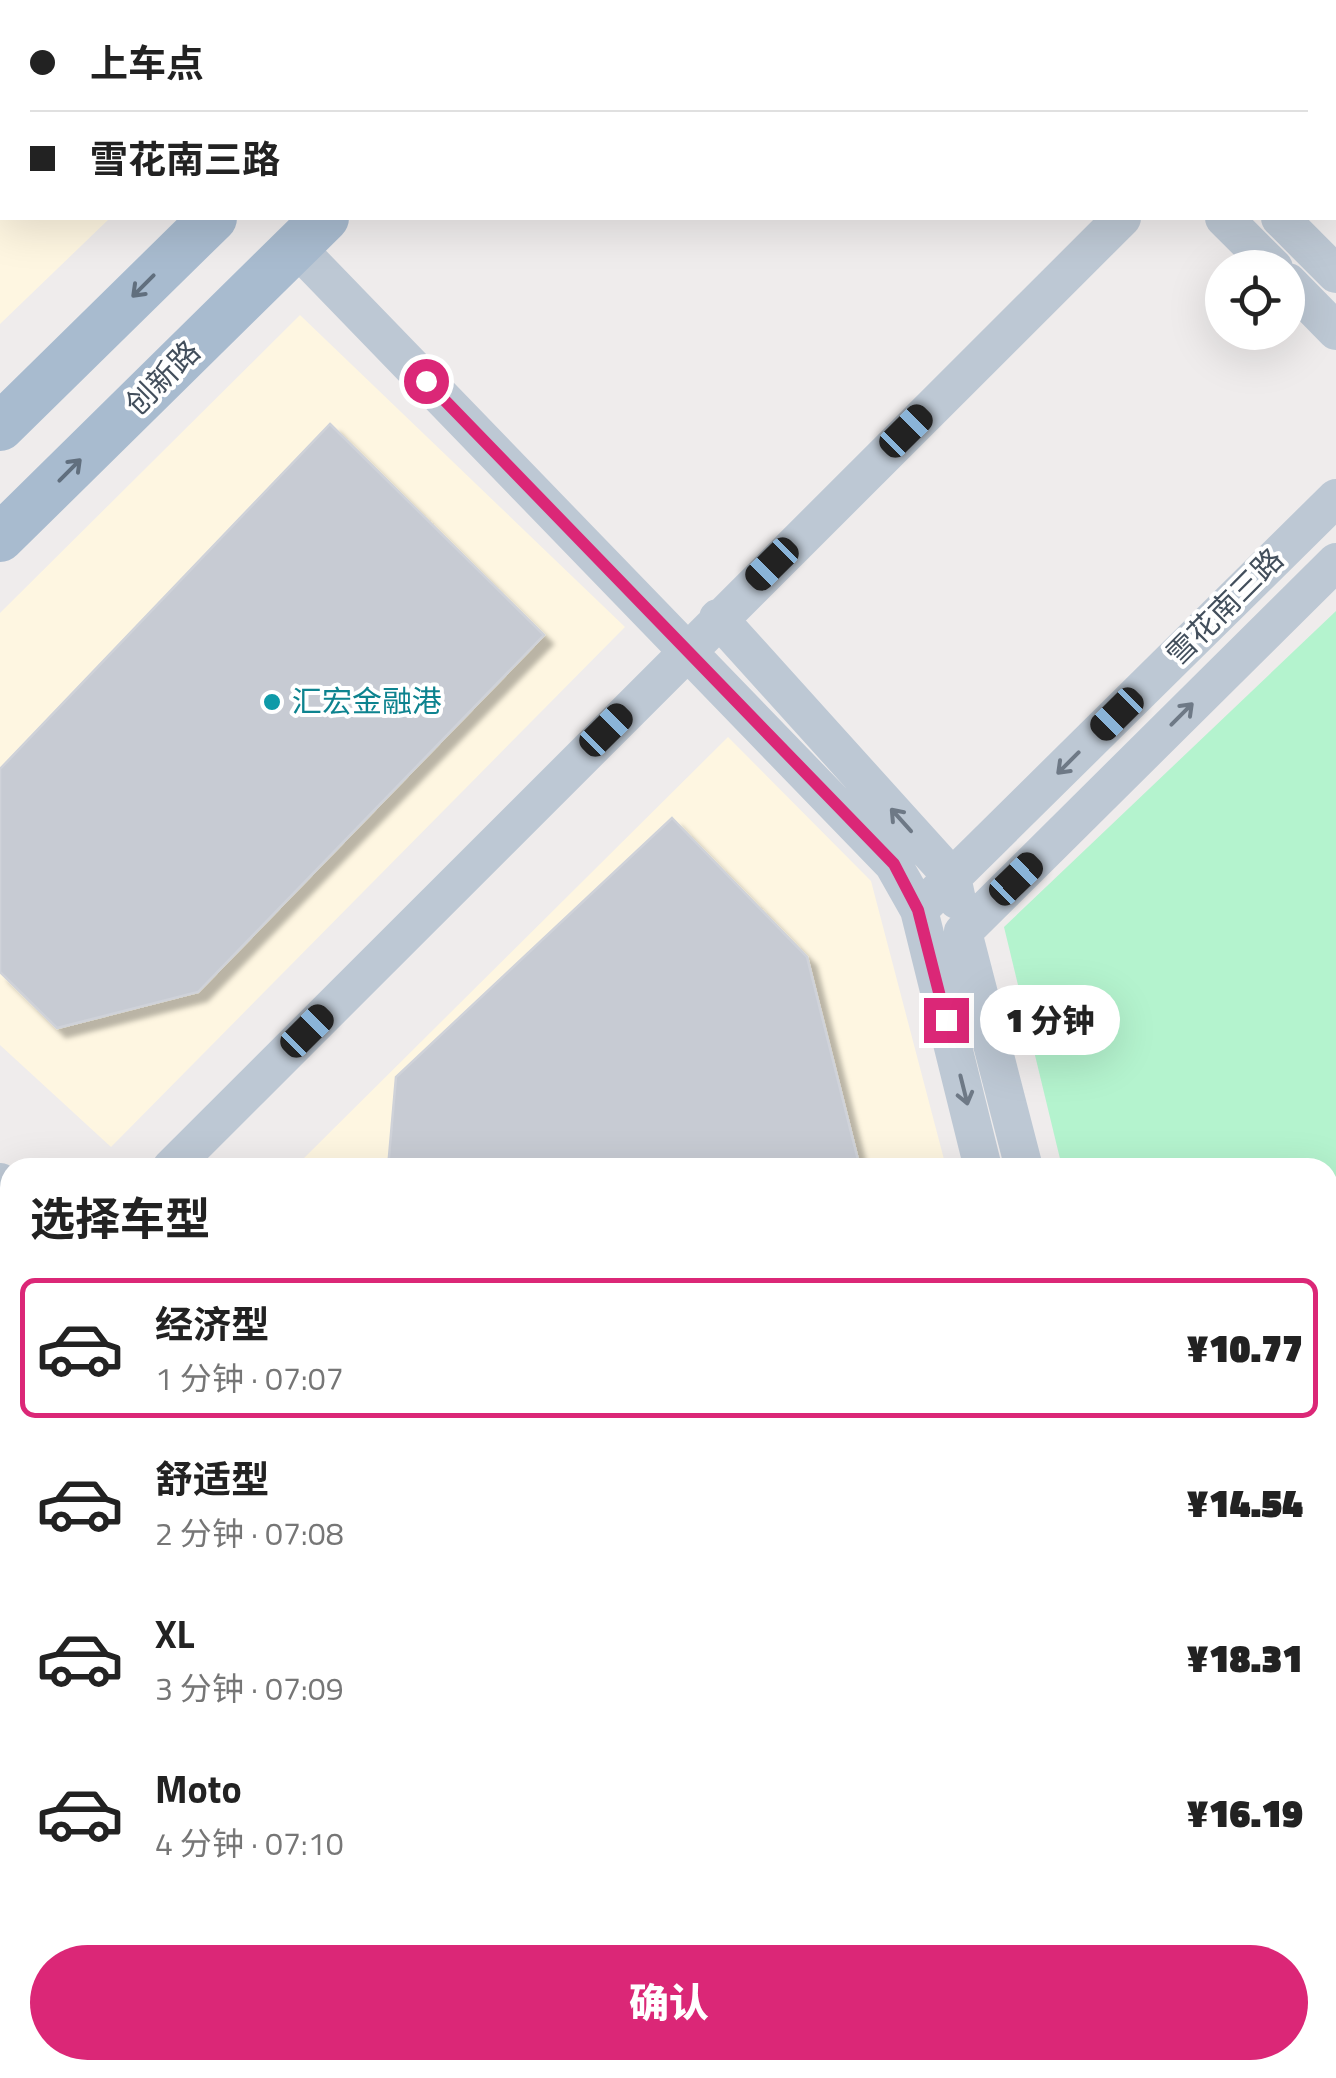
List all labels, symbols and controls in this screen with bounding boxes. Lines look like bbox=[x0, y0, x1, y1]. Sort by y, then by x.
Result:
text: 上车点 bbox=[90, 34, 204, 92]
text: 雪花南三路 bbox=[90, 130, 280, 188]
map controls bbox=[1205, 250, 1305, 350]
button: locate bbox=[1205, 250, 1305, 350]
one-way arrow bbox=[132, 274, 156, 298]
street label: 创新路 bbox=[114, 329, 210, 425]
route start bbox=[404, 359, 449, 404]
car bbox=[874, 399, 938, 463]
one-way arrow bbox=[57, 458, 81, 482]
car bbox=[740, 532, 804, 596]
street label: 雪花南三路 bbox=[1155, 537, 1294, 676]
place label: 汇宏金融港 bbox=[292, 678, 442, 724]
car bbox=[1085, 682, 1149, 746]
marker: 汇宏金融港 bbox=[261, 691, 283, 713]
car bbox=[574, 698, 638, 762]
one-way arrow bbox=[1170, 702, 1194, 726]
one-way arrow bbox=[1056, 751, 1080, 775]
one-way arrow bbox=[890, 808, 913, 833]
car bbox=[984, 847, 1048, 911]
callout: 1 分钟 bbox=[981, 985, 1121, 1055]
text: 1 分钟 bbox=[1006, 996, 1094, 1044]
route end bbox=[924, 998, 969, 1043]
car bbox=[275, 999, 339, 1063]
one-way arrow bbox=[955, 1074, 974, 1105]
text: 选择车型 bbox=[30, 1184, 210, 1252]
text: 经济型 bbox=[155, 1295, 269, 1353]
icon: car bbox=[35, 1303, 125, 1393]
text: ¥10.77 bbox=[1187, 1319, 1303, 1377]
text: 1 分钟 · 07:07 bbox=[155, 1354, 344, 1402]
text: 舒适型 bbox=[155, 1450, 269, 1508]
icon: car bbox=[35, 1458, 125, 1548]
text: ¥14.54 bbox=[1187, 1474, 1303, 1532]
text: 2 分钟 · 07:08 bbox=[155, 1509, 344, 1557]
text: XL bbox=[155, 1605, 195, 1663]
icon: car bbox=[35, 1613, 125, 1703]
text: ¥18.31 bbox=[1187, 1629, 1303, 1687]
text: 3 分钟 · 07:09 bbox=[155, 1664, 344, 1712]
text: Moto bbox=[155, 1760, 242, 1818]
icon: car bbox=[35, 1768, 125, 1858]
text: ¥16.19 bbox=[1187, 1784, 1303, 1842]
text: 4 分钟 · 07:10 bbox=[155, 1819, 344, 1867]
button: 确认 bbox=[30, 1945, 1308, 2060]

